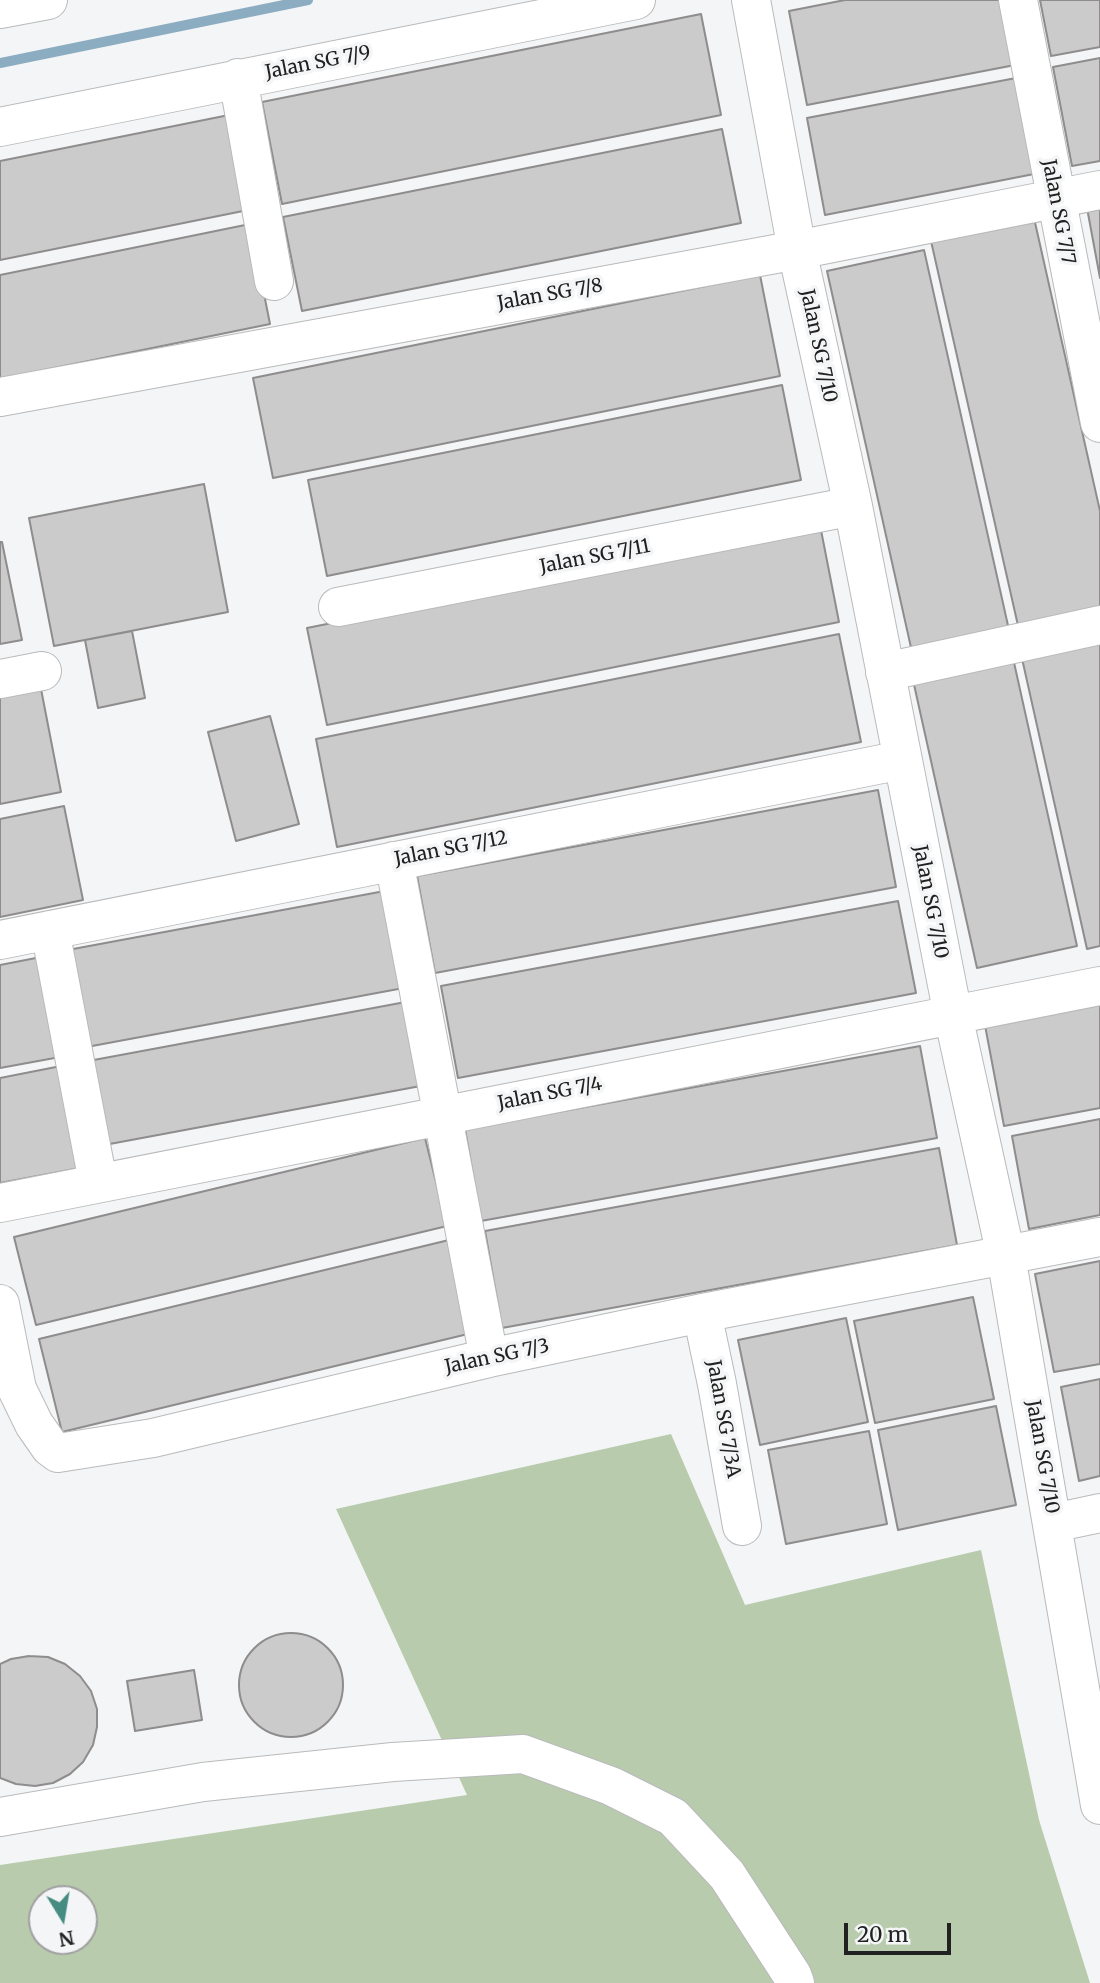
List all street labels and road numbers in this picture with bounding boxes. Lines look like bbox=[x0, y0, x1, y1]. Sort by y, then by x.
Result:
street label: Jalan SG 7/9 bbox=[263, 42, 373, 84]
street label: Jalan SG 7/7 bbox=[1037, 158, 1079, 266]
street label: Jalan SG 7/8 bbox=[496, 275, 604, 315]
street label: Jalan SG 7/10 bbox=[795, 287, 841, 405]
street label: Jalan SG 7/11 bbox=[538, 535, 652, 579]
street label: Jalan SG 7/12 bbox=[392, 827, 510, 871]
street label: Jalan SG 7/10 bbox=[908, 843, 952, 961]
street label: Jalan SG 7/4 bbox=[496, 1073, 604, 1115]
street label: Jalan SG 7/3 bbox=[443, 1335, 551, 1379]
street label: Jalan SG 7/3A bbox=[701, 1358, 745, 1480]
street label: Jalan SG 7/10 bbox=[1021, 1398, 1063, 1516]

